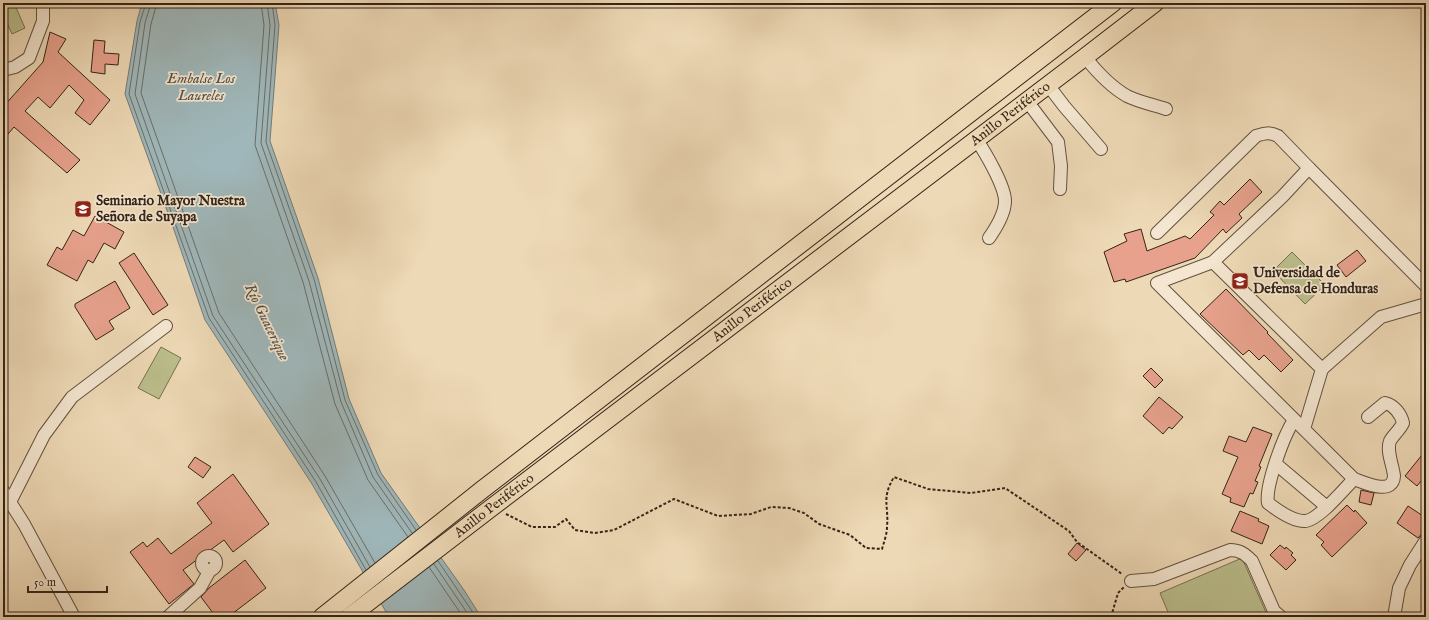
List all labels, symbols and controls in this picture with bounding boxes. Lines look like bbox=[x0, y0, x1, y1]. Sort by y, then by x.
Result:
water label: Embalse Los Laureles bbox=[166, 69, 236, 105]
street label: Anillo Periférico bbox=[966, 77, 1054, 151]
place label: Seminario Mayor Nuestra Señora de Suyapa bbox=[96, 192, 246, 226]
school or university icon: Seminario Mayor Nuestra Señora de Suyapa bbox=[73, 199, 93, 219]
place label: Universidad de Defensa de Honduras bbox=[1252, 264, 1378, 298]
school or university icon: Universidad de Defensa de Honduras bbox=[1230, 271, 1250, 291]
street label: Anillo Periférico bbox=[708, 273, 796, 346]
water label: Río Guacerique bbox=[240, 280, 294, 364]
street label: Anillo Periférico bbox=[450, 469, 538, 543]
scale bar bbox=[28, 568, 107, 594]
text: 50 m bbox=[34, 575, 56, 590]

